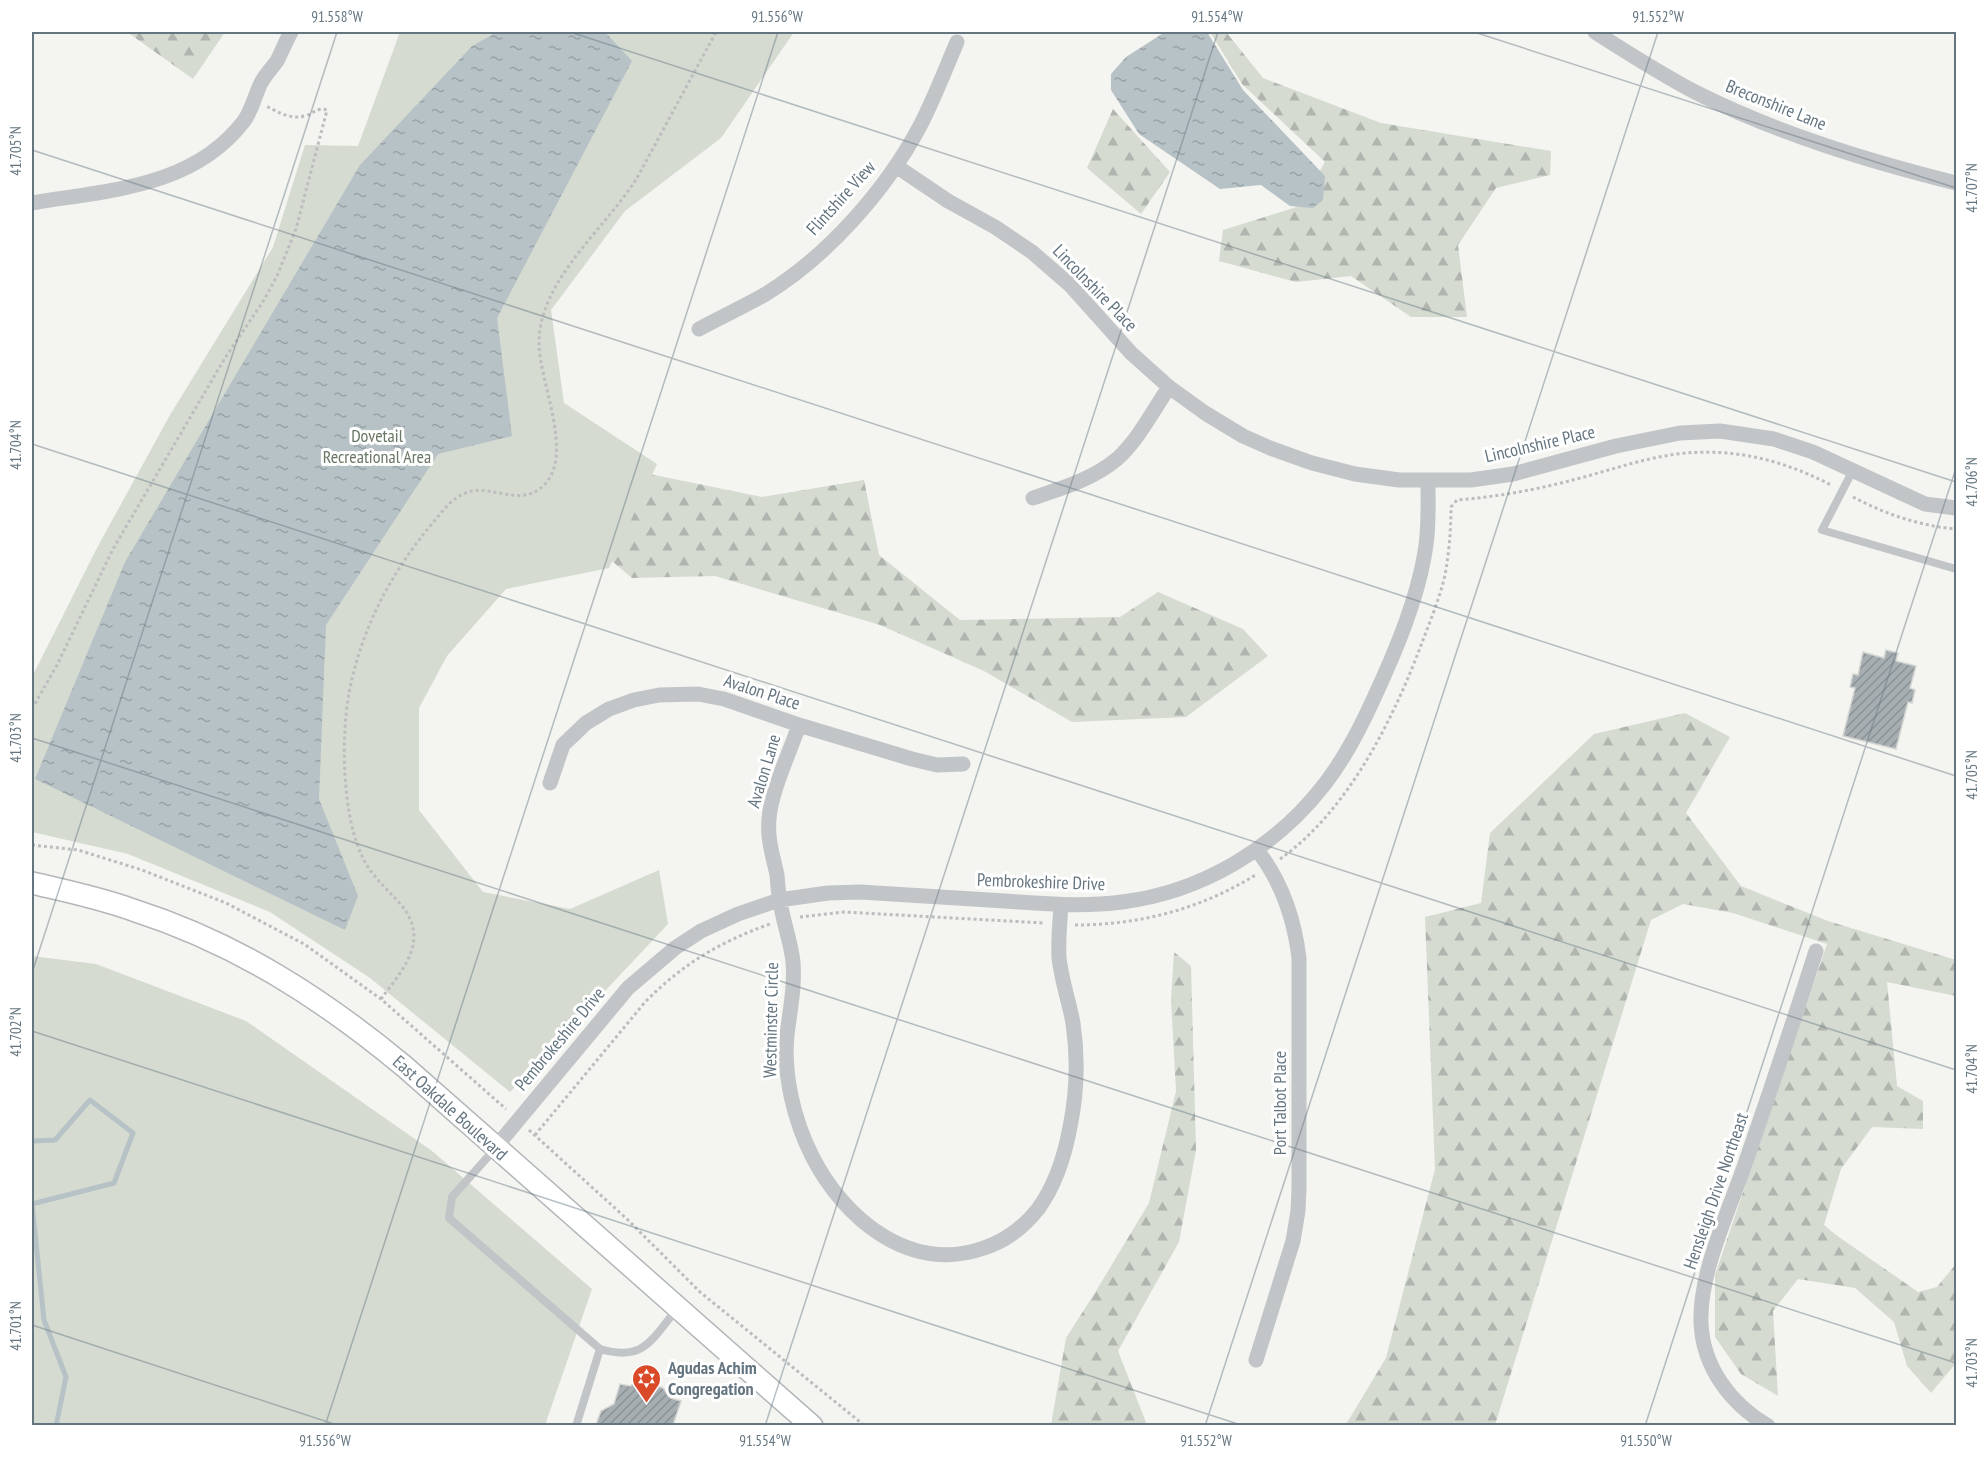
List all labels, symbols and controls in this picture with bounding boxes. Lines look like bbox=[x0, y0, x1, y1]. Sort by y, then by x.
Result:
text: 91.558°W bbox=[311, 7, 363, 26]
text: 91.556°W bbox=[751, 7, 803, 26]
text: 91.554°W bbox=[1191, 7, 1243, 26]
text: 91.552°W bbox=[1632, 7, 1684, 26]
street label: Breconshire Lane bbox=[1723, 74, 1830, 135]
text: 41.705°N bbox=[6, 126, 25, 176]
street label: Flintshire View bbox=[801, 155, 880, 240]
text: 41.707°N bbox=[1962, 163, 1981, 213]
street label: Lincolnshire Place bbox=[1048, 239, 1143, 336]
text: 41.704°N bbox=[6, 420, 25, 470]
street label: Lincolnshire Place bbox=[1483, 420, 1597, 467]
park label: Dovetail Recreational Area bbox=[323, 424, 431, 468]
text: 41.706°N bbox=[1962, 457, 1981, 507]
street label: Avalon Place bbox=[721, 668, 803, 715]
text: 41.703°N bbox=[6, 713, 25, 763]
street label: Avalon Lane bbox=[741, 731, 786, 810]
text: 41.705°N bbox=[1962, 750, 1981, 800]
street label: Pembrokeshire Drive bbox=[976, 868, 1106, 895]
street label: Westminster Circle bbox=[758, 962, 783, 1078]
street label: Pembrokeshire Drive bbox=[510, 982, 610, 1095]
text: 41.702°N bbox=[6, 1007, 25, 1057]
text: 41.704°N bbox=[1962, 1044, 1981, 1094]
street label: East Oakdale Boulevard bbox=[388, 1050, 512, 1165]
street label: Port Talbot Place bbox=[1268, 1051, 1291, 1155]
street label: Hensleigh Drive Northeast bbox=[1678, 1110, 1753, 1272]
text: 41.701°N bbox=[6, 1301, 25, 1351]
text: 41.703°N bbox=[1962, 1338, 1981, 1388]
place label: Agudas Achim Congregation bbox=[667, 1356, 757, 1400]
synagogue icon: Agudas Achim Congregation bbox=[631, 1362, 663, 1404]
text: 91.556°W bbox=[299, 1431, 351, 1450]
text: 91.554°W bbox=[739, 1431, 791, 1450]
text: 91.552°W bbox=[1180, 1431, 1232, 1450]
text: 91.550°W bbox=[1620, 1431, 1672, 1450]

